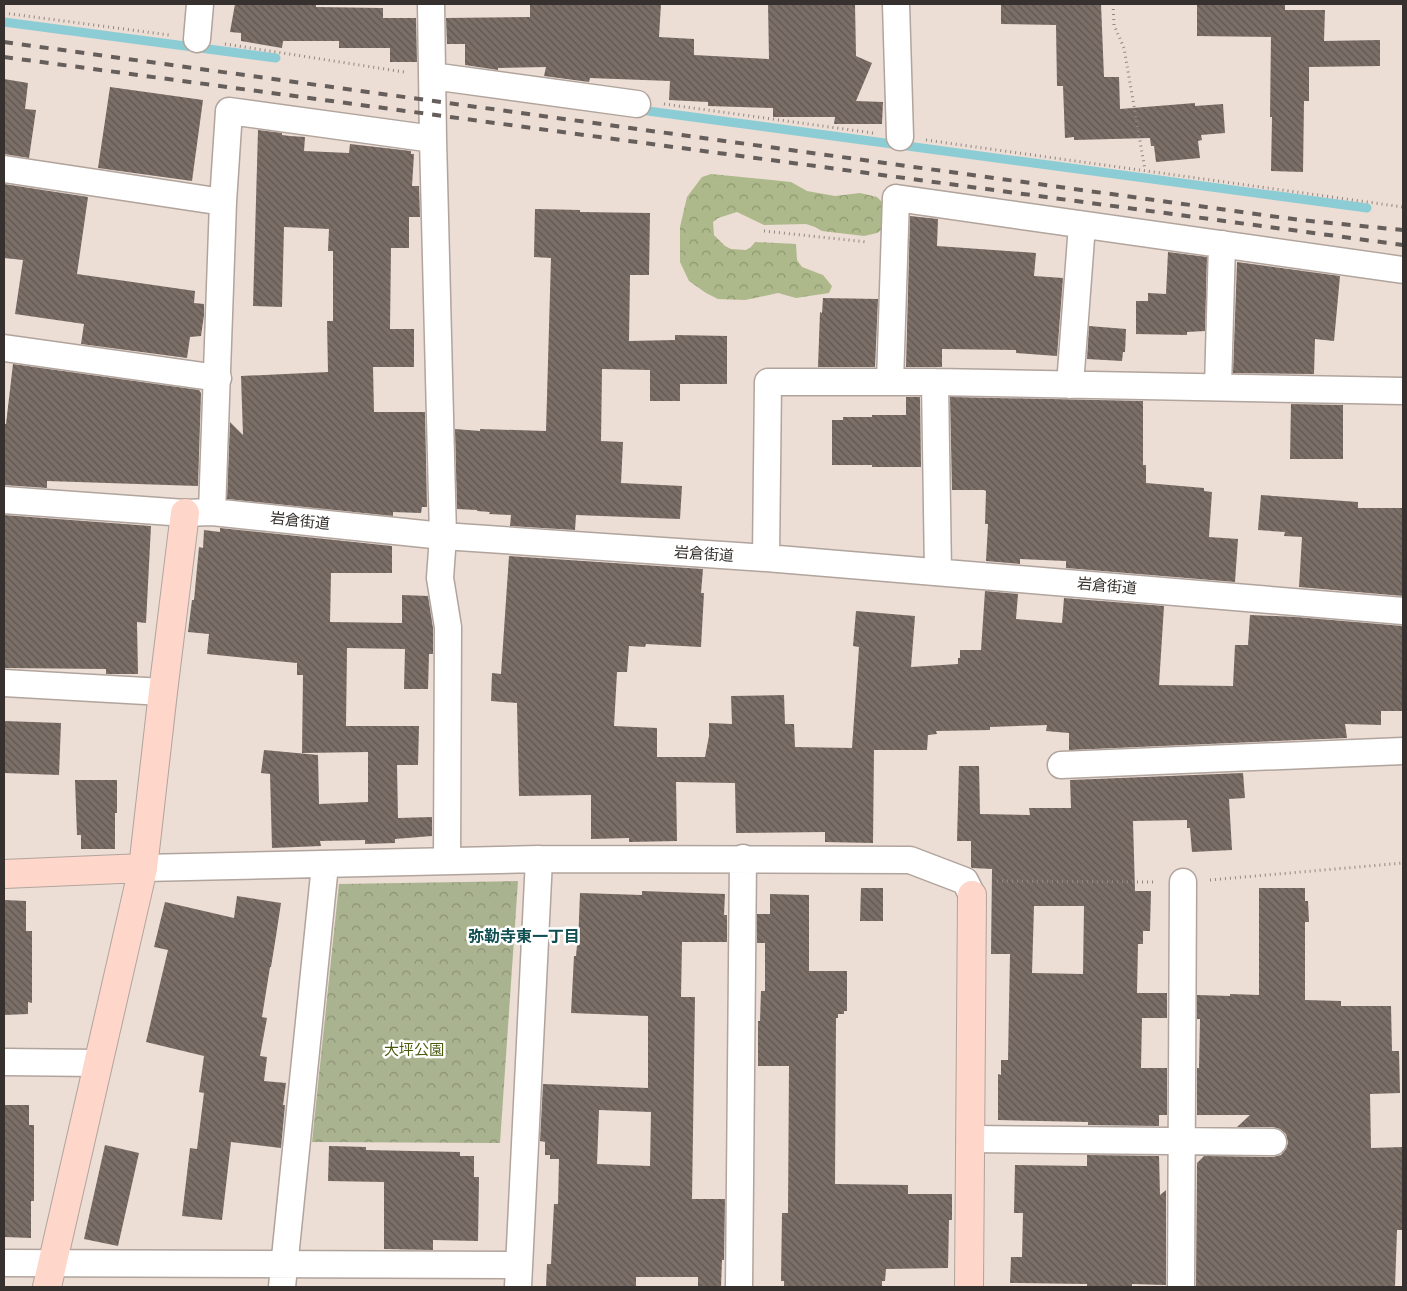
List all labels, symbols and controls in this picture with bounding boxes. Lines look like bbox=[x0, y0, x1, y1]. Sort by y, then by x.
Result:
street label: 岩倉街道 bbox=[269, 507, 331, 534]
street label: 岩倉街道 bbox=[673, 541, 735, 566]
street label: 岩倉街道 bbox=[1076, 572, 1138, 599]
district label: 弥勒寺東一丁目 bbox=[468, 925, 580, 947]
park label: 大坪公園 bbox=[384, 1039, 444, 1060]

